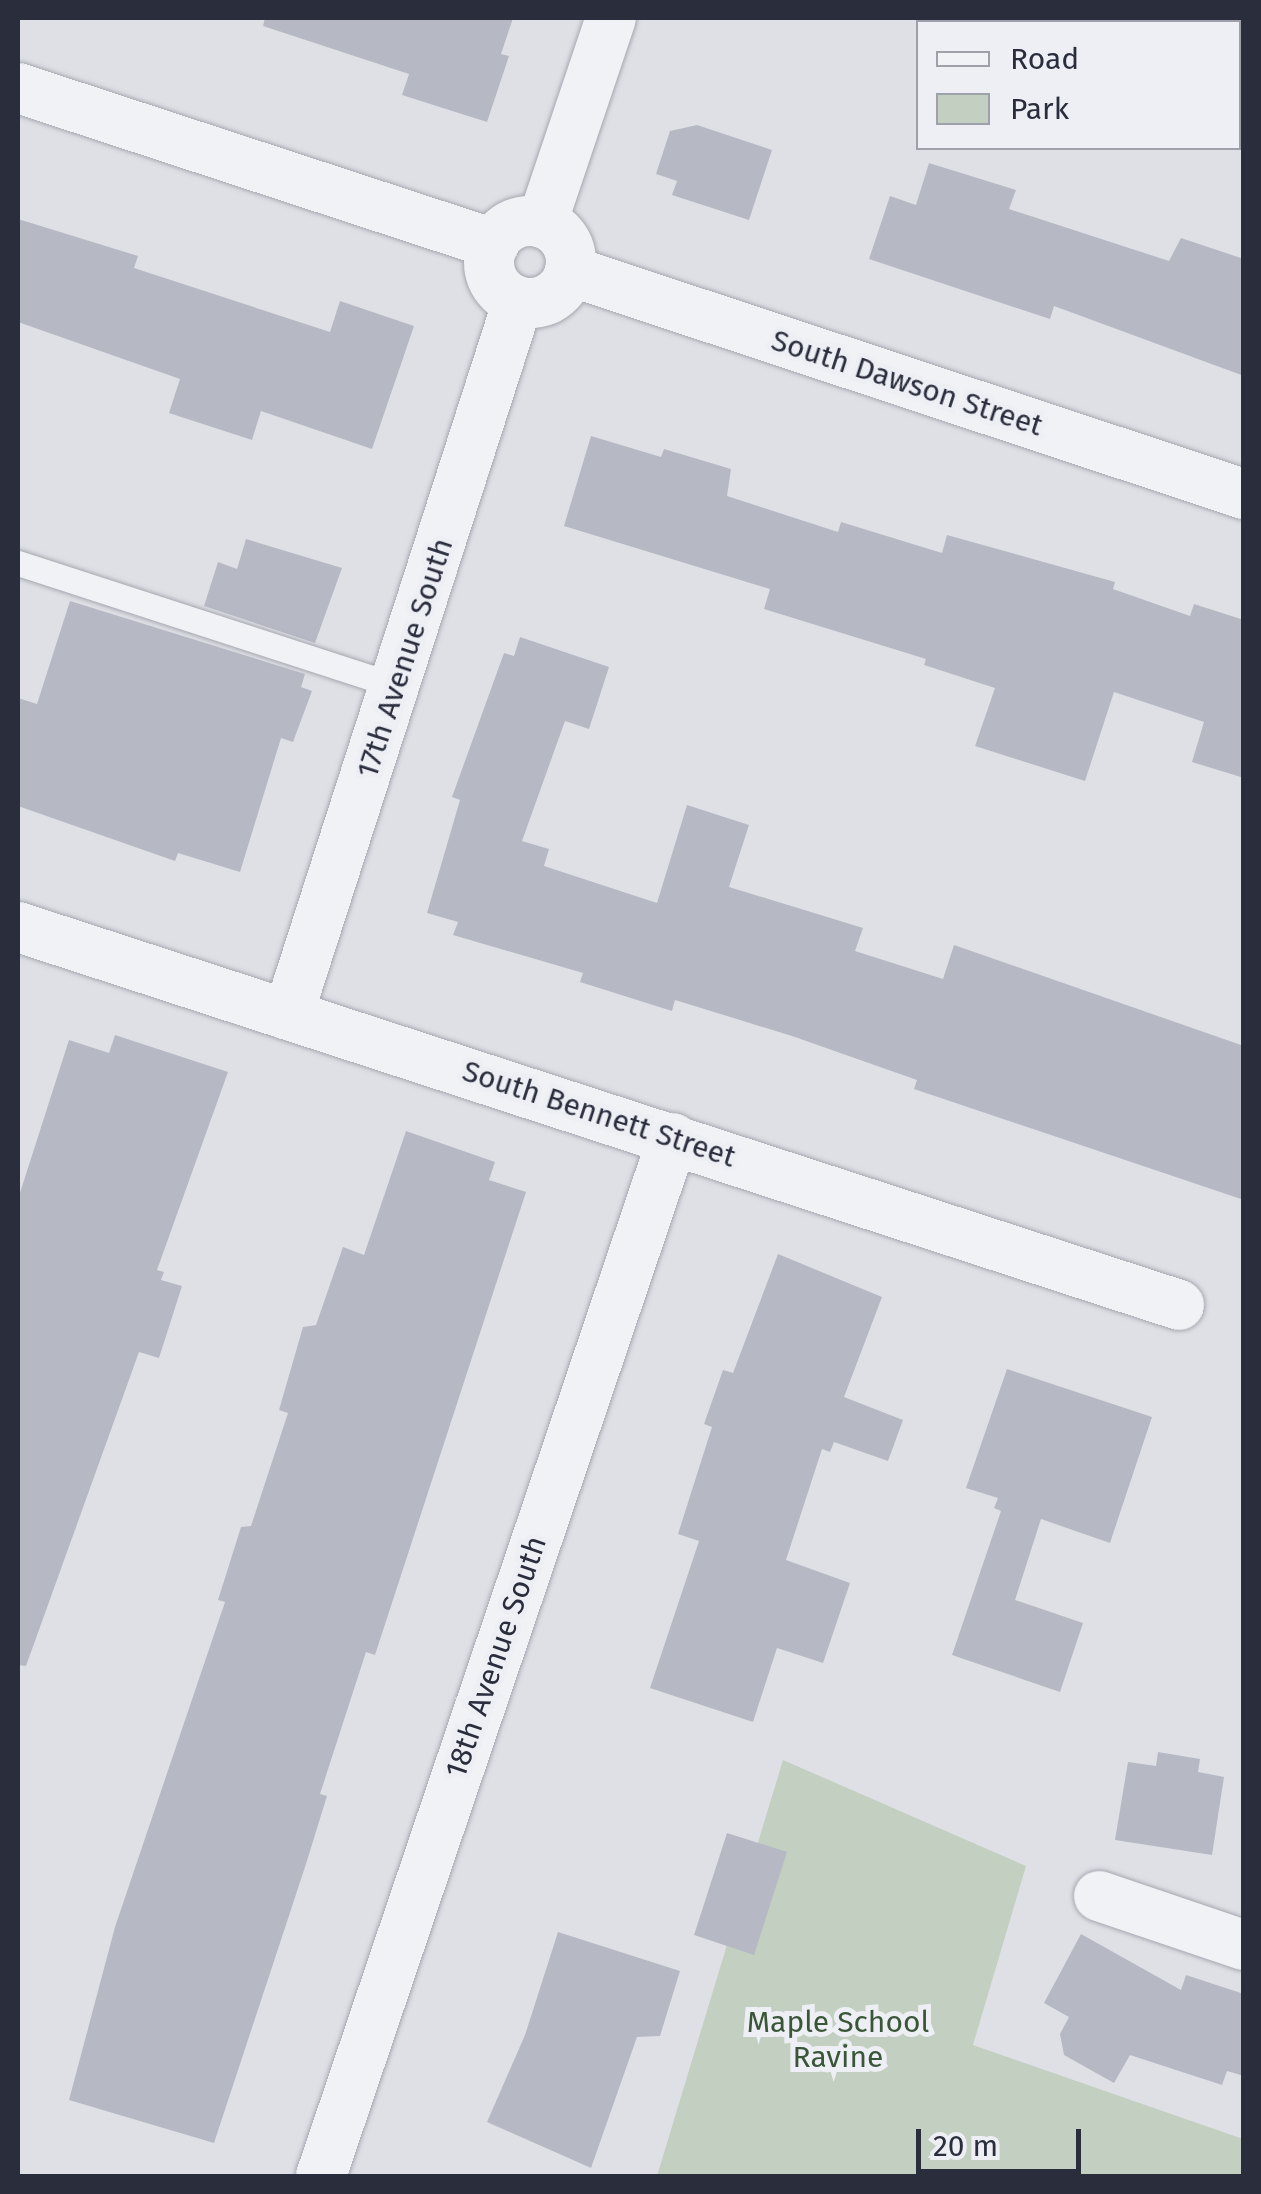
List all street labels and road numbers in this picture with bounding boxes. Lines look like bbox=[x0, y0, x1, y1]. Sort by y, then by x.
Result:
street label: South Dawson Street bbox=[767, 322, 1047, 444]
street label: 17th Avenue South bbox=[349, 534, 461, 782]
street label: South Bennett Street bbox=[458, 1053, 740, 1175]
street label: 18th Avenue South bbox=[438, 1531, 554, 1783]

